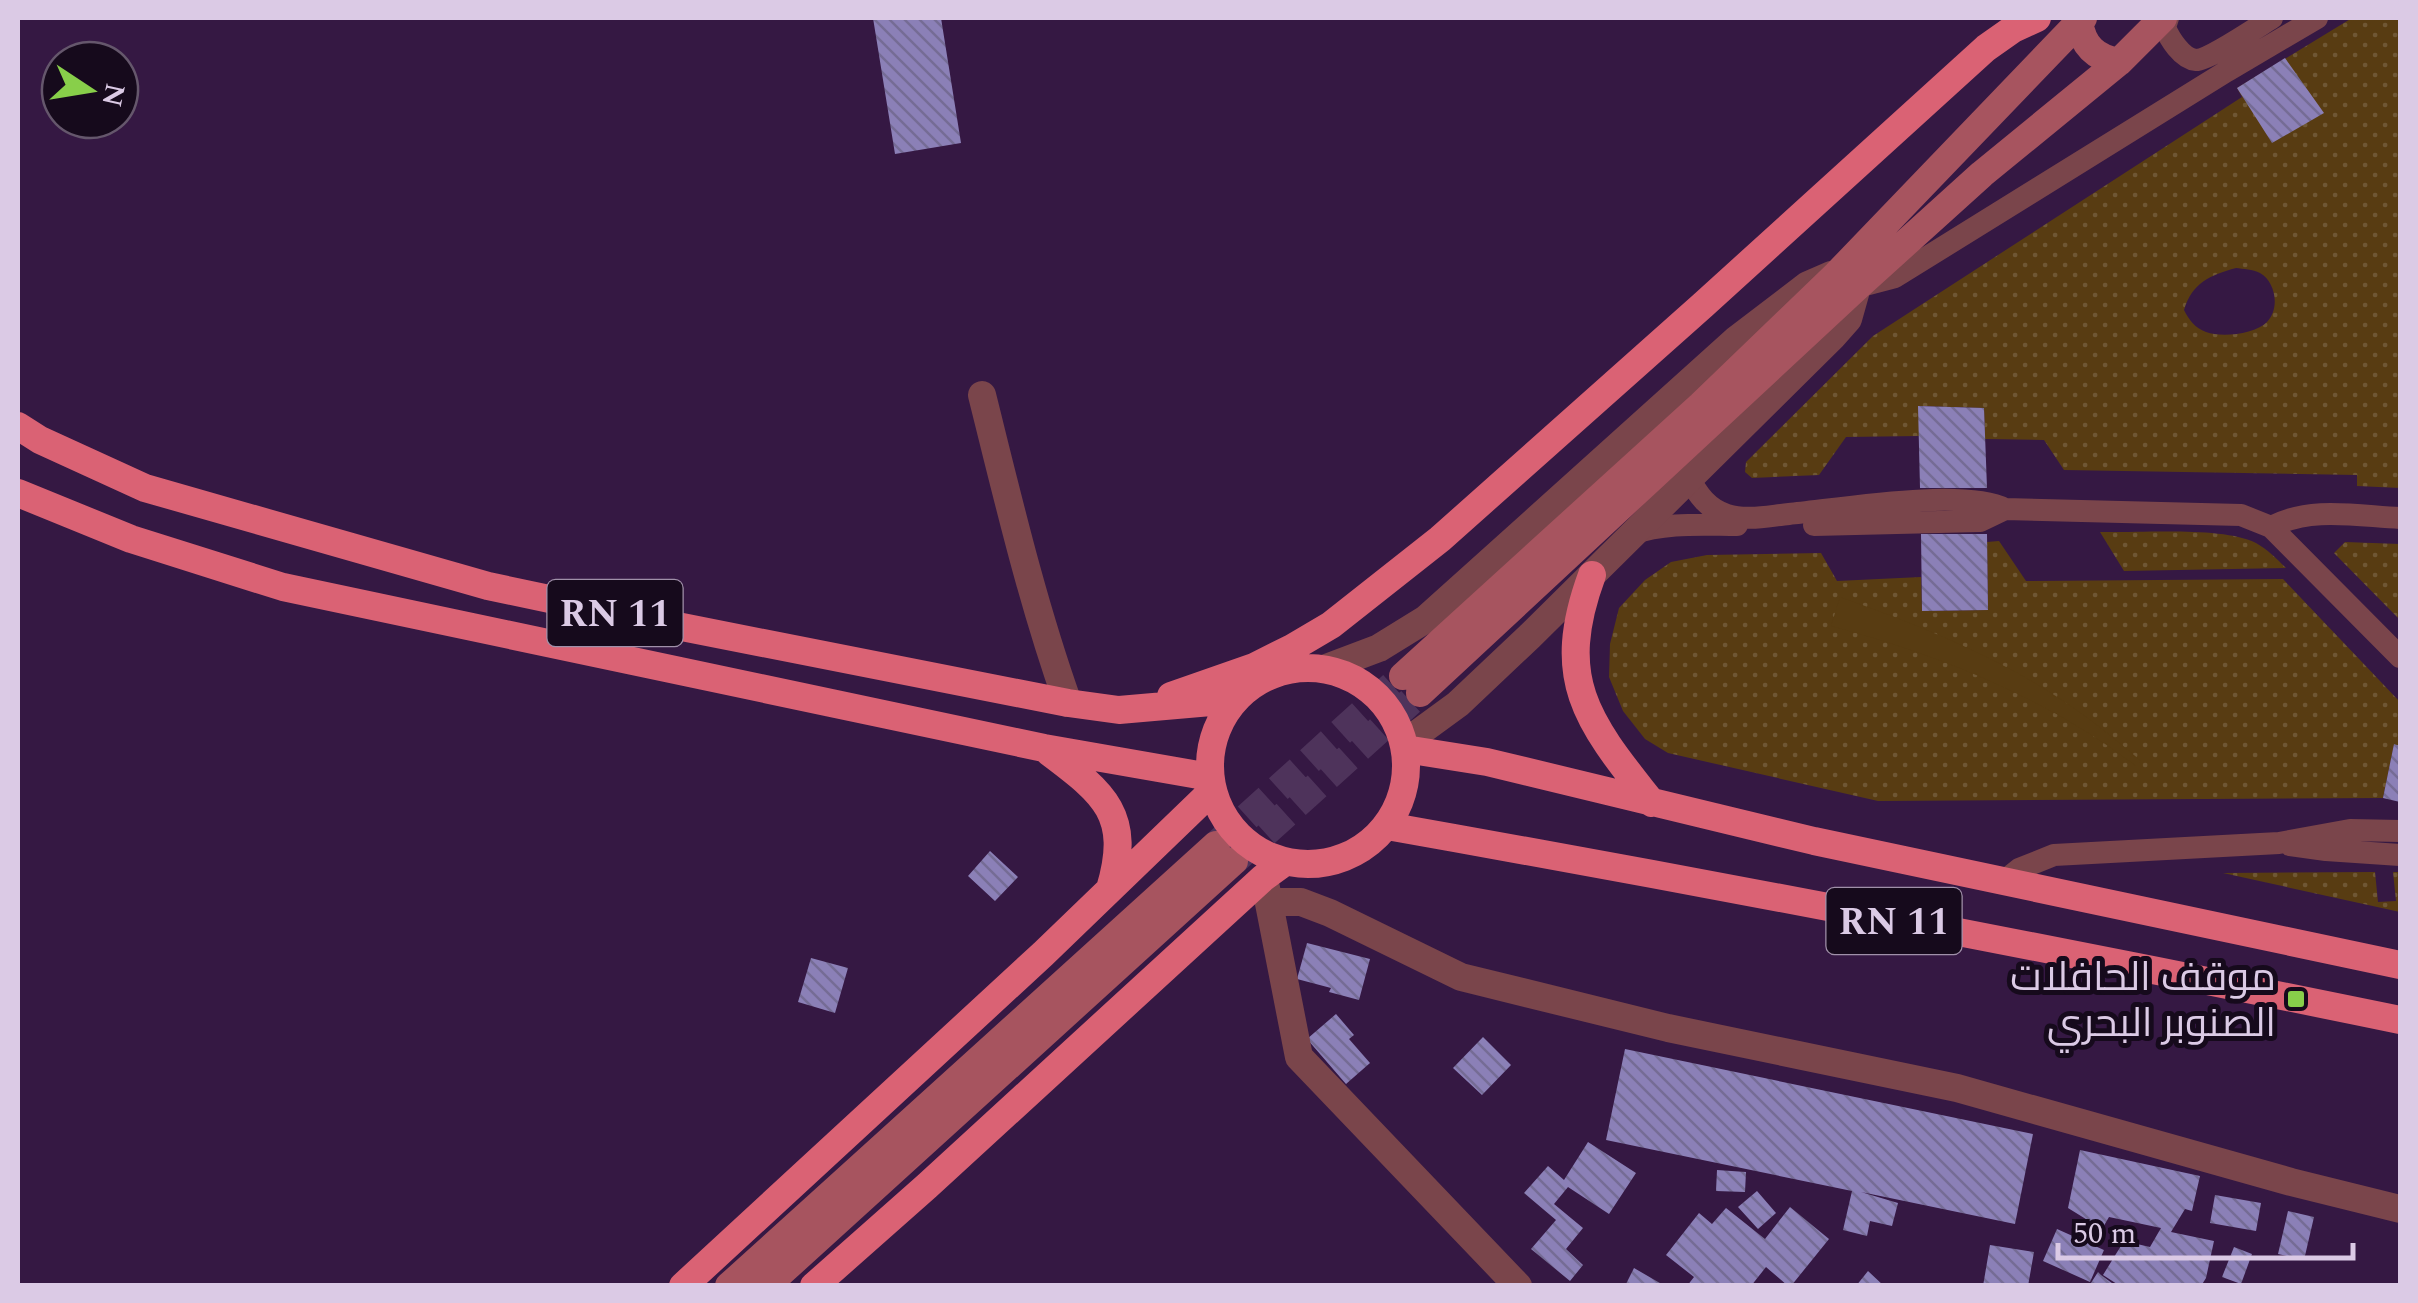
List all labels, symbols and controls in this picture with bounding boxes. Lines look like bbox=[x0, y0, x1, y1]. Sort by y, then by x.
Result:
north arrow bbox=[40, 40, 140, 140]
text: N bbox=[90, 79, 136, 111]
road number: RN 11 bbox=[548, 580, 682, 646]
road number: RN 11 bbox=[1826, 888, 1962, 954]
place label: موقف الحافلات الصنوبر البحري bbox=[2010, 948, 2276, 1055]
marker: موقف الحافلات الصنوبر البحري bbox=[2285, 988, 2307, 1010]
scale bar bbox=[2058, 1198, 2353, 1260]
text: 50 m bbox=[2073, 1211, 2136, 1257]

